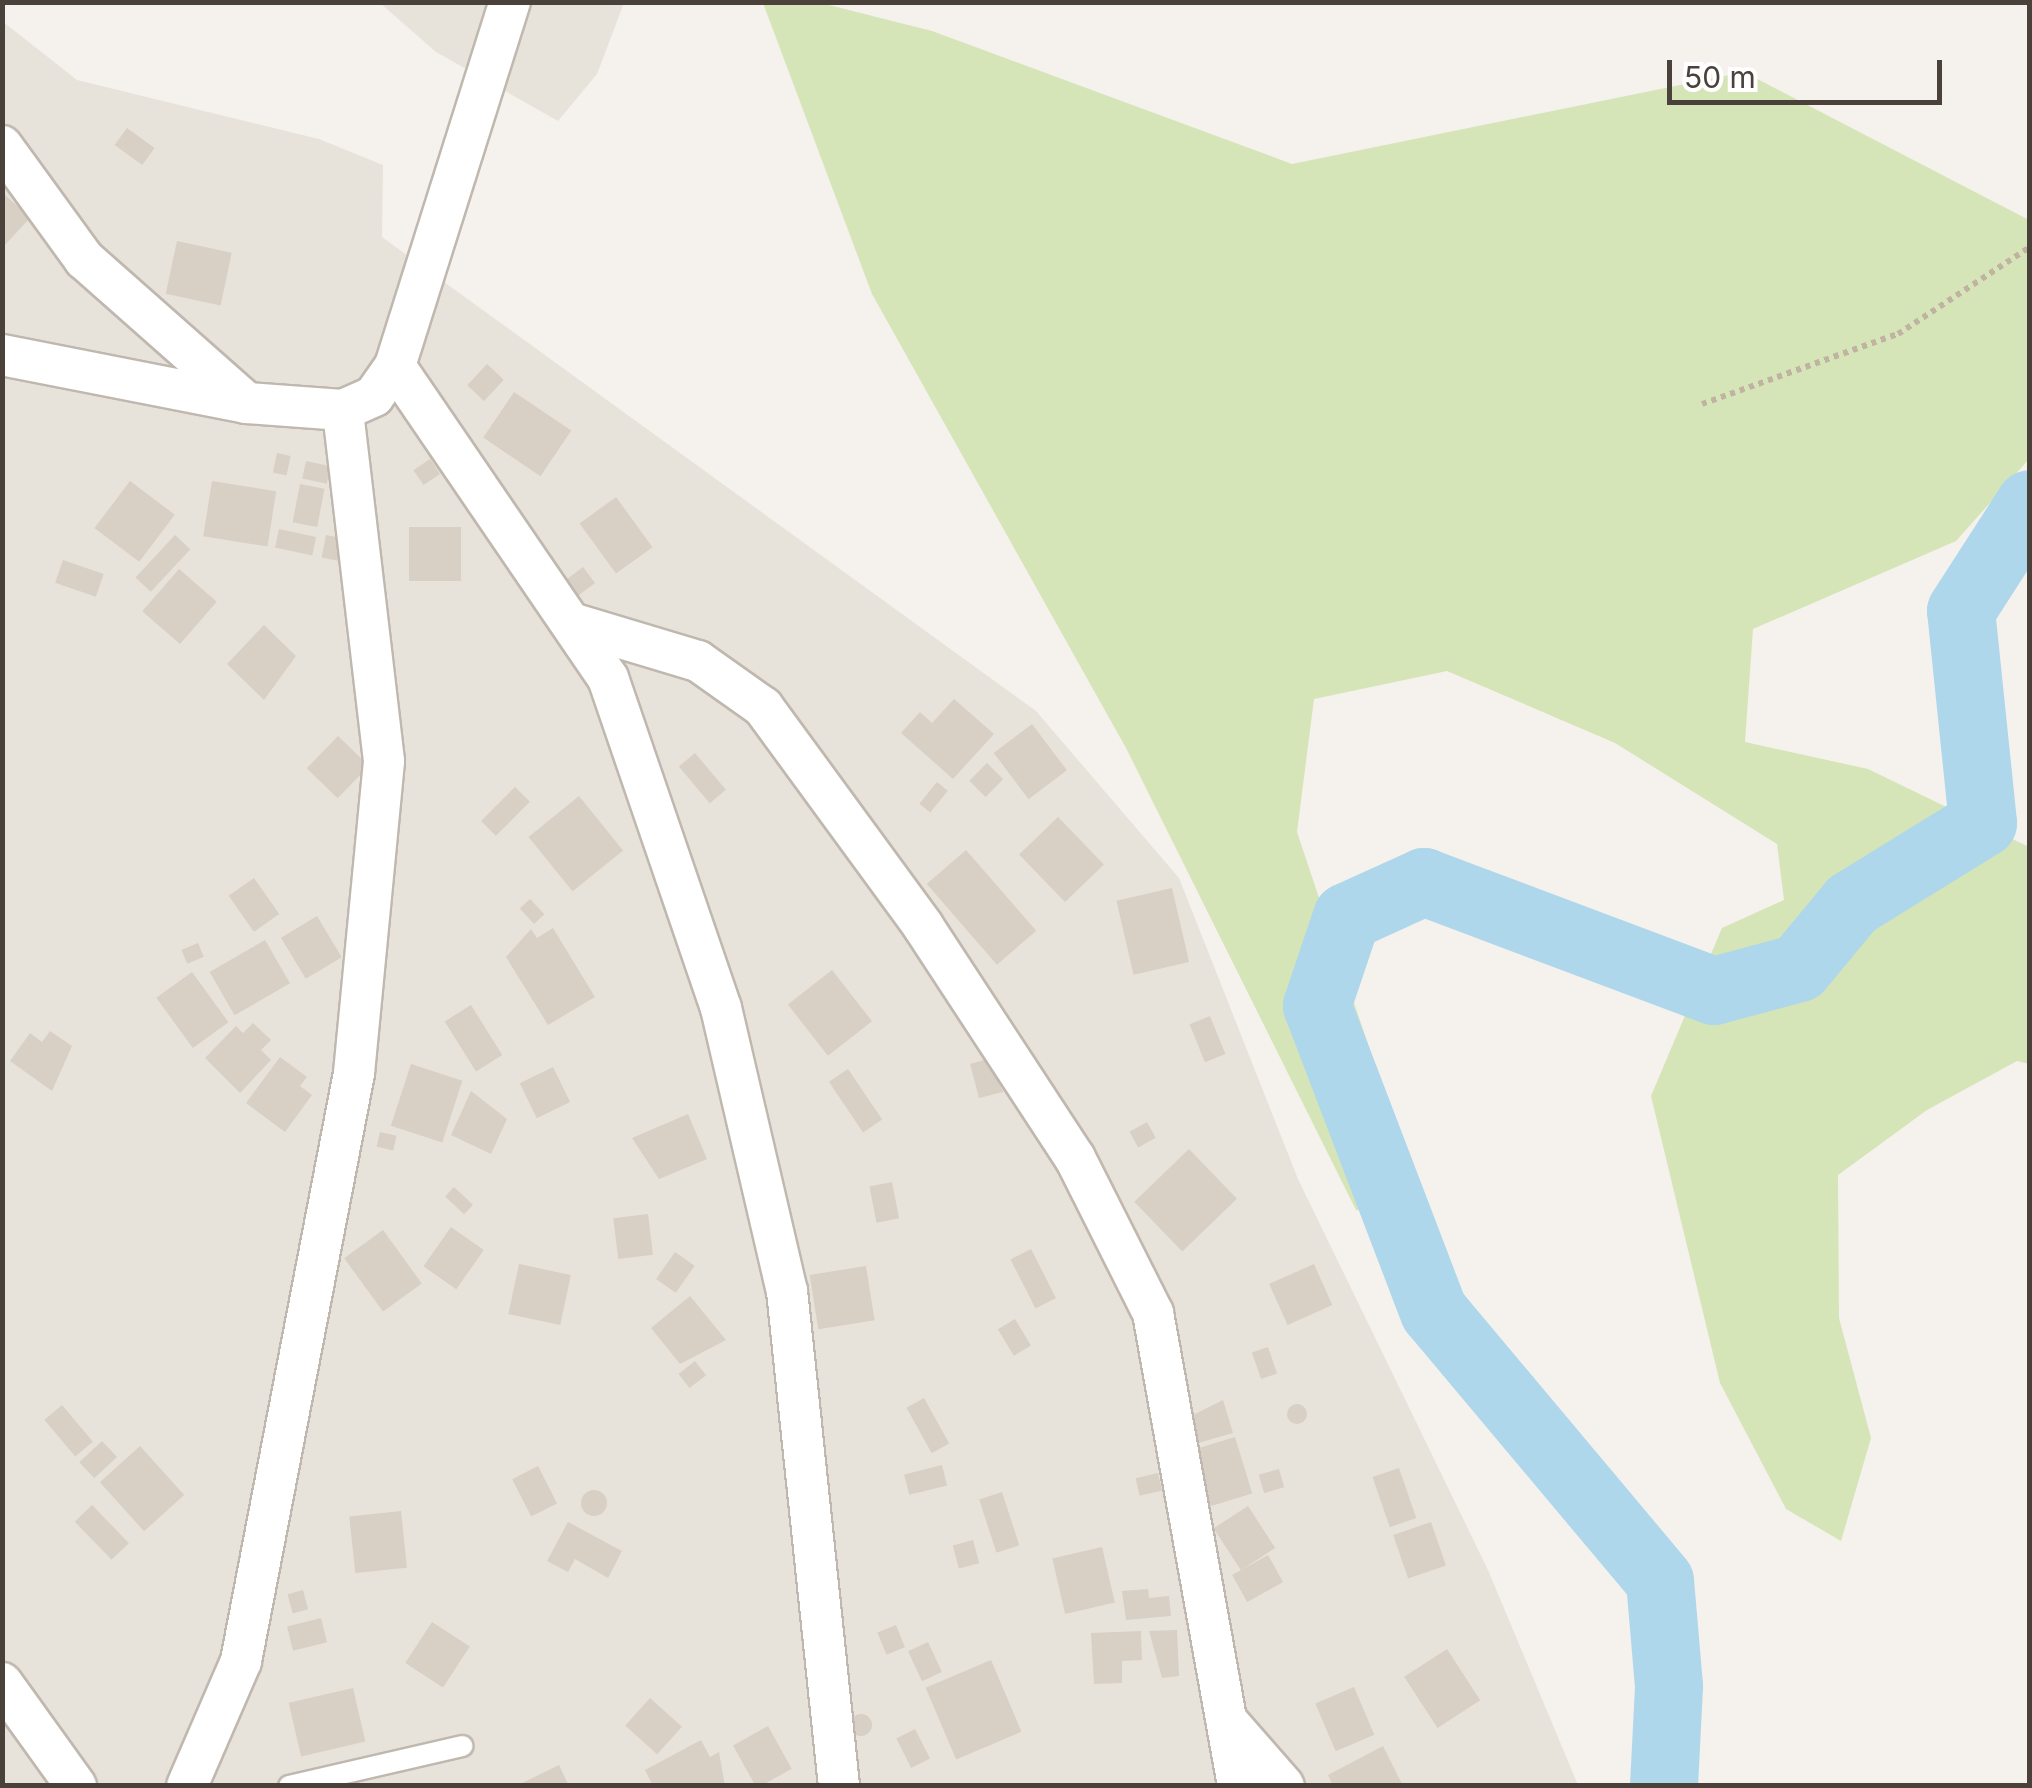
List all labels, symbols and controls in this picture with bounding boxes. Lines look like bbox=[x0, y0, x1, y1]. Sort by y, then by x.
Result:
scale bar bbox=[1672, 40, 1947, 102]
text: 50 m bbox=[1684, 59, 1756, 95]

